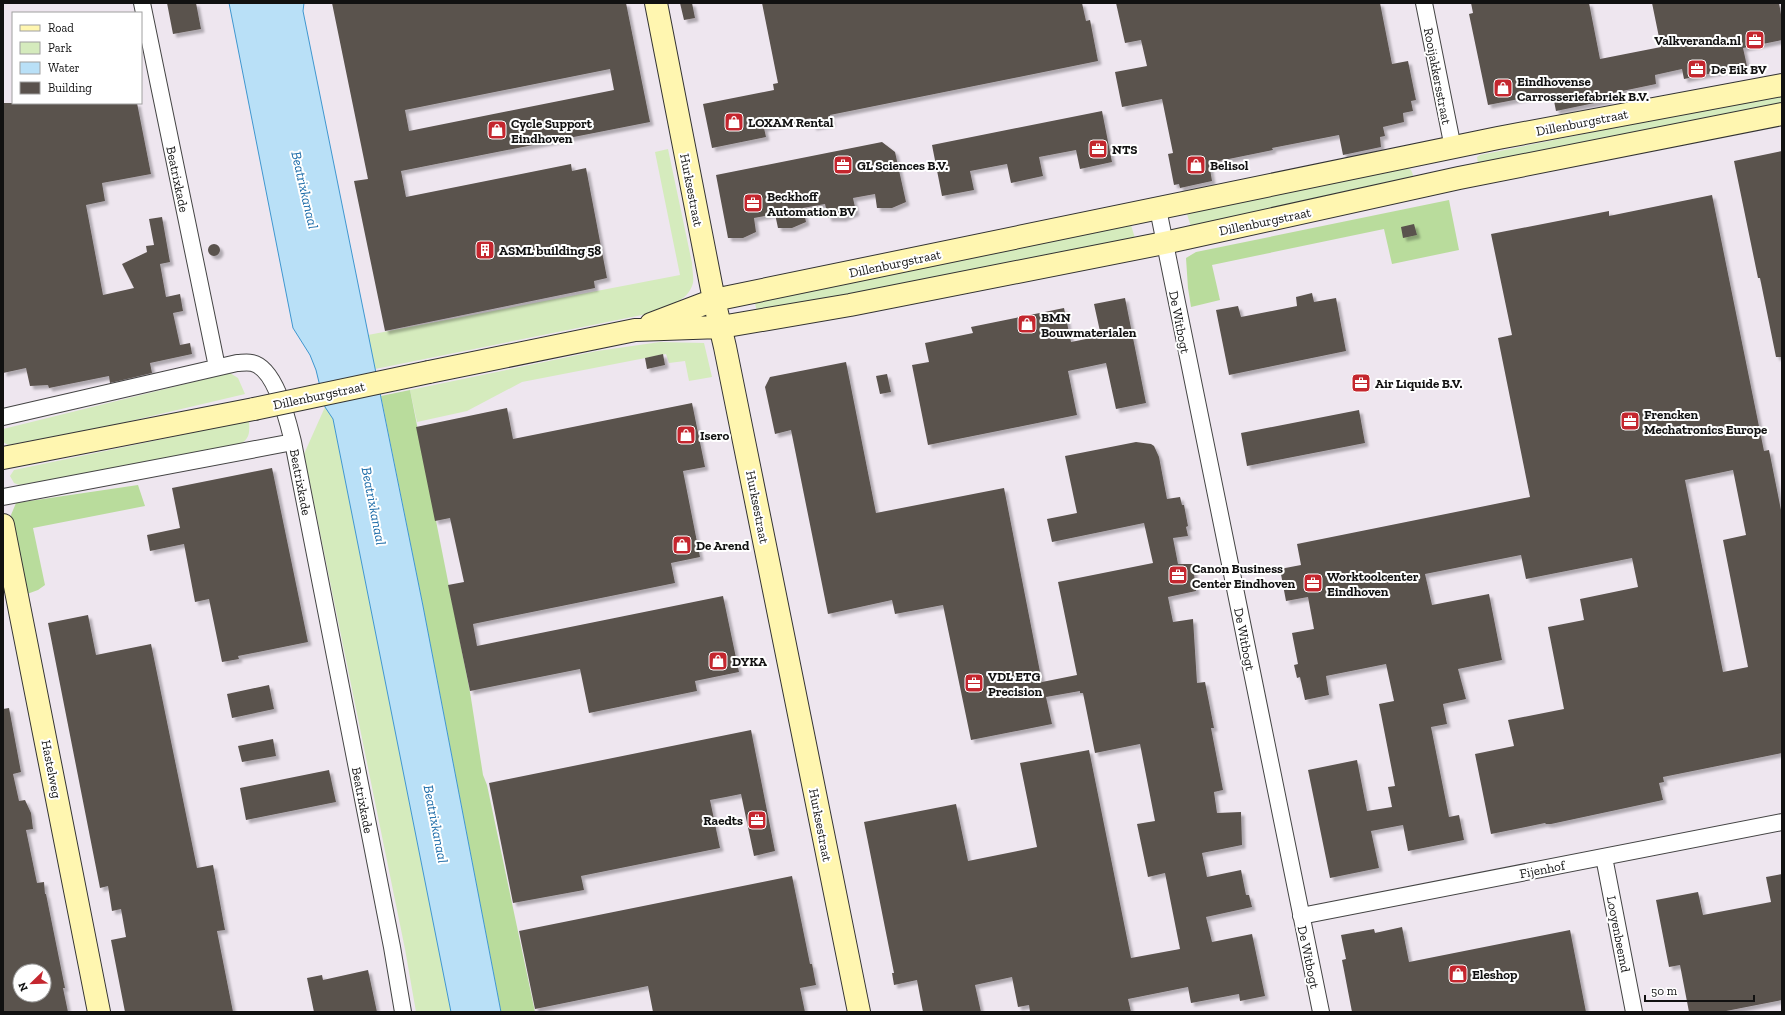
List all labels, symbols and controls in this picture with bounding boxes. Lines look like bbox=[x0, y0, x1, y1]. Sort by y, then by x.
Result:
legend bbox=[12, 12, 142, 104]
text: Road bbox=[48, 21, 74, 35]
street label: Rooijakkersstraat bbox=[1420, 26, 1454, 126]
office icon: Valkveranda.nl bbox=[1744, 29, 1766, 51]
place label: Valkveranda.nl bbox=[1654, 33, 1741, 48]
text: Park bbox=[48, 41, 73, 55]
office icon: De Eik BV bbox=[1686, 58, 1708, 80]
text: Water bbox=[48, 61, 80, 75]
place label: De Eik BV bbox=[1711, 62, 1767, 77]
place label: Eindhovense Carrosseriefabriek B.V. bbox=[1517, 74, 1649, 104]
shop icon: Eindhovense Carrosseriefabriek B.V. bbox=[1492, 77, 1514, 99]
text: Building bbox=[48, 81, 92, 95]
street label: Dillenburgstraat bbox=[1535, 106, 1630, 139]
shop icon: LOXAM Rental bbox=[723, 111, 745, 133]
place label: LOXAM Rental bbox=[748, 115, 834, 130]
place label: Cycle Support Eindhoven bbox=[511, 116, 593, 146]
shop icon: Cycle Support Eindhoven bbox=[486, 119, 508, 141]
office icon: NTS bbox=[1087, 138, 1109, 160]
place label: NTS bbox=[1112, 142, 1138, 157]
street label: Beatrixkade bbox=[163, 145, 192, 214]
water label: Beatrixkanaal bbox=[287, 150, 322, 231]
street label: Hurksestraat bbox=[677, 152, 706, 228]
office icon: GL Sciences B.V. bbox=[832, 154, 854, 176]
shop icon: Belisol bbox=[1185, 154, 1207, 176]
place label: GL Sciences B.V. bbox=[857, 158, 948, 173]
place label: Belisol bbox=[1210, 158, 1249, 173]
place label: Beckhoff Automation BV bbox=[767, 189, 856, 219]
office icon: Beckhoff Automation BV bbox=[742, 192, 764, 214]
street label: Dillenburgstraat bbox=[1218, 204, 1313, 239]
building icon: ASML building 58 bbox=[474, 239, 496, 261]
place label: ASML building 58 bbox=[499, 243, 601, 258]
street label: Dillenburgstraat bbox=[848, 246, 943, 281]
street label: De Witbogt bbox=[1166, 289, 1193, 355]
place label: BMN Bouwmaterialen bbox=[1041, 310, 1137, 340]
shop icon: BMN Bouwmaterialen bbox=[1016, 313, 1038, 335]
office icon: Air Liquide B.V. bbox=[1350, 372, 1372, 394]
place label: Air Liquide B.V. bbox=[1375, 376, 1463, 391]
street label: Dillenburgstraat bbox=[272, 378, 367, 413]
place label: Frencken Mechatronics Europe bbox=[1644, 407, 1768, 437]
office icon: Frencken Mechatronics Europe bbox=[1619, 410, 1641, 432]
shop icon: Isero bbox=[675, 424, 697, 446]
place label: Isero bbox=[700, 428, 729, 443]
street label: Beatrixkade bbox=[287, 448, 314, 516]
water label: Beatrixkanaal bbox=[358, 466, 389, 547]
street label: Hurksestraat bbox=[743, 469, 772, 545]
shop icon: De Arend bbox=[671, 534, 693, 556]
place label: De Arend bbox=[696, 538, 750, 553]
place label: Canon Business Center Eindhoven bbox=[1192, 561, 1296, 591]
office icon: Canon Business Center Eindhoven bbox=[1167, 564, 1189, 586]
place label: Worktoolcenter Eindhoven bbox=[1327, 569, 1419, 599]
office icon: Worktoolcenter Eindhoven bbox=[1302, 572, 1324, 594]
street label: De Witbogt bbox=[1231, 606, 1258, 672]
shop icon: DYKA bbox=[707, 650, 729, 672]
place label: DYKA bbox=[732, 654, 767, 669]
place label: VDL ETG Precision bbox=[988, 669, 1042, 699]
office icon: VDL ETG Precision bbox=[963, 672, 985, 694]
street label: Hastelweg bbox=[39, 739, 64, 799]
street label: Beatrixkade bbox=[349, 766, 376, 834]
water label: Beatrixkanaal bbox=[420, 784, 451, 865]
street label: Hurksestraat bbox=[806, 787, 835, 863]
office icon: Raedts bbox=[746, 809, 768, 831]
place label: Raedts bbox=[703, 813, 743, 828]
street label: Fijenhof bbox=[1518, 858, 1567, 882]
street label: Looyenbeemd bbox=[1604, 894, 1633, 974]
street label: De Witbogt bbox=[1295, 924, 1323, 990]
north arrow bbox=[12, 963, 52, 1003]
shop icon: Eleshop bbox=[1447, 963, 1469, 985]
place label: Eleshop bbox=[1472, 967, 1518, 982]
scale bar bbox=[1645, 977, 1754, 1003]
text: N bbox=[15, 980, 31, 993]
text: 50 m bbox=[1651, 984, 1678, 998]

